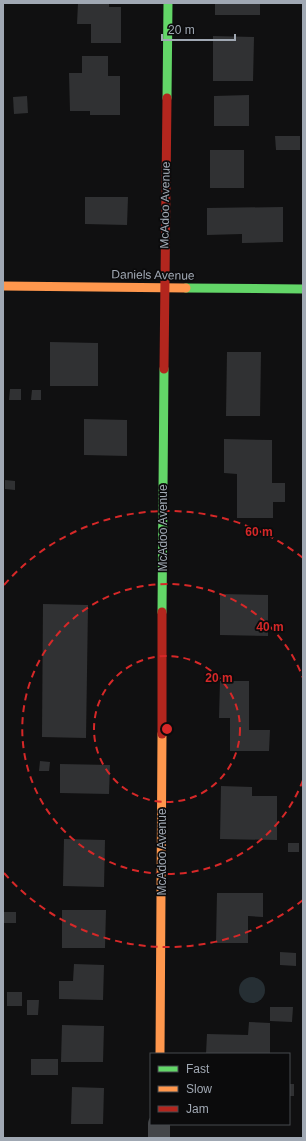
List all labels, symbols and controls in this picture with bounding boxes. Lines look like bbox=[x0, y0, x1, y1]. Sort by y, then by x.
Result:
scale bar bbox=[162, 16, 235, 42]
text: 20 m bbox=[168, 23, 195, 37]
street label: McAdoo Avenue bbox=[157, 161, 173, 249]
street label: Daniels Avenue bbox=[111, 267, 195, 283]
street label: McAdoo Avenue bbox=[156, 484, 170, 572]
text: 60 m bbox=[245, 525, 273, 539]
text: 40 m bbox=[256, 620, 284, 634]
text: 20 m bbox=[205, 671, 233, 685]
centre of rings bbox=[160, 722, 174, 736]
street label: McAdoo Avenue bbox=[155, 808, 169, 896]
legend bbox=[150, 1053, 290, 1125]
text: Fast bbox=[186, 1062, 210, 1076]
text: Slow bbox=[186, 1082, 212, 1096]
text: Jam bbox=[186, 1102, 209, 1116]

